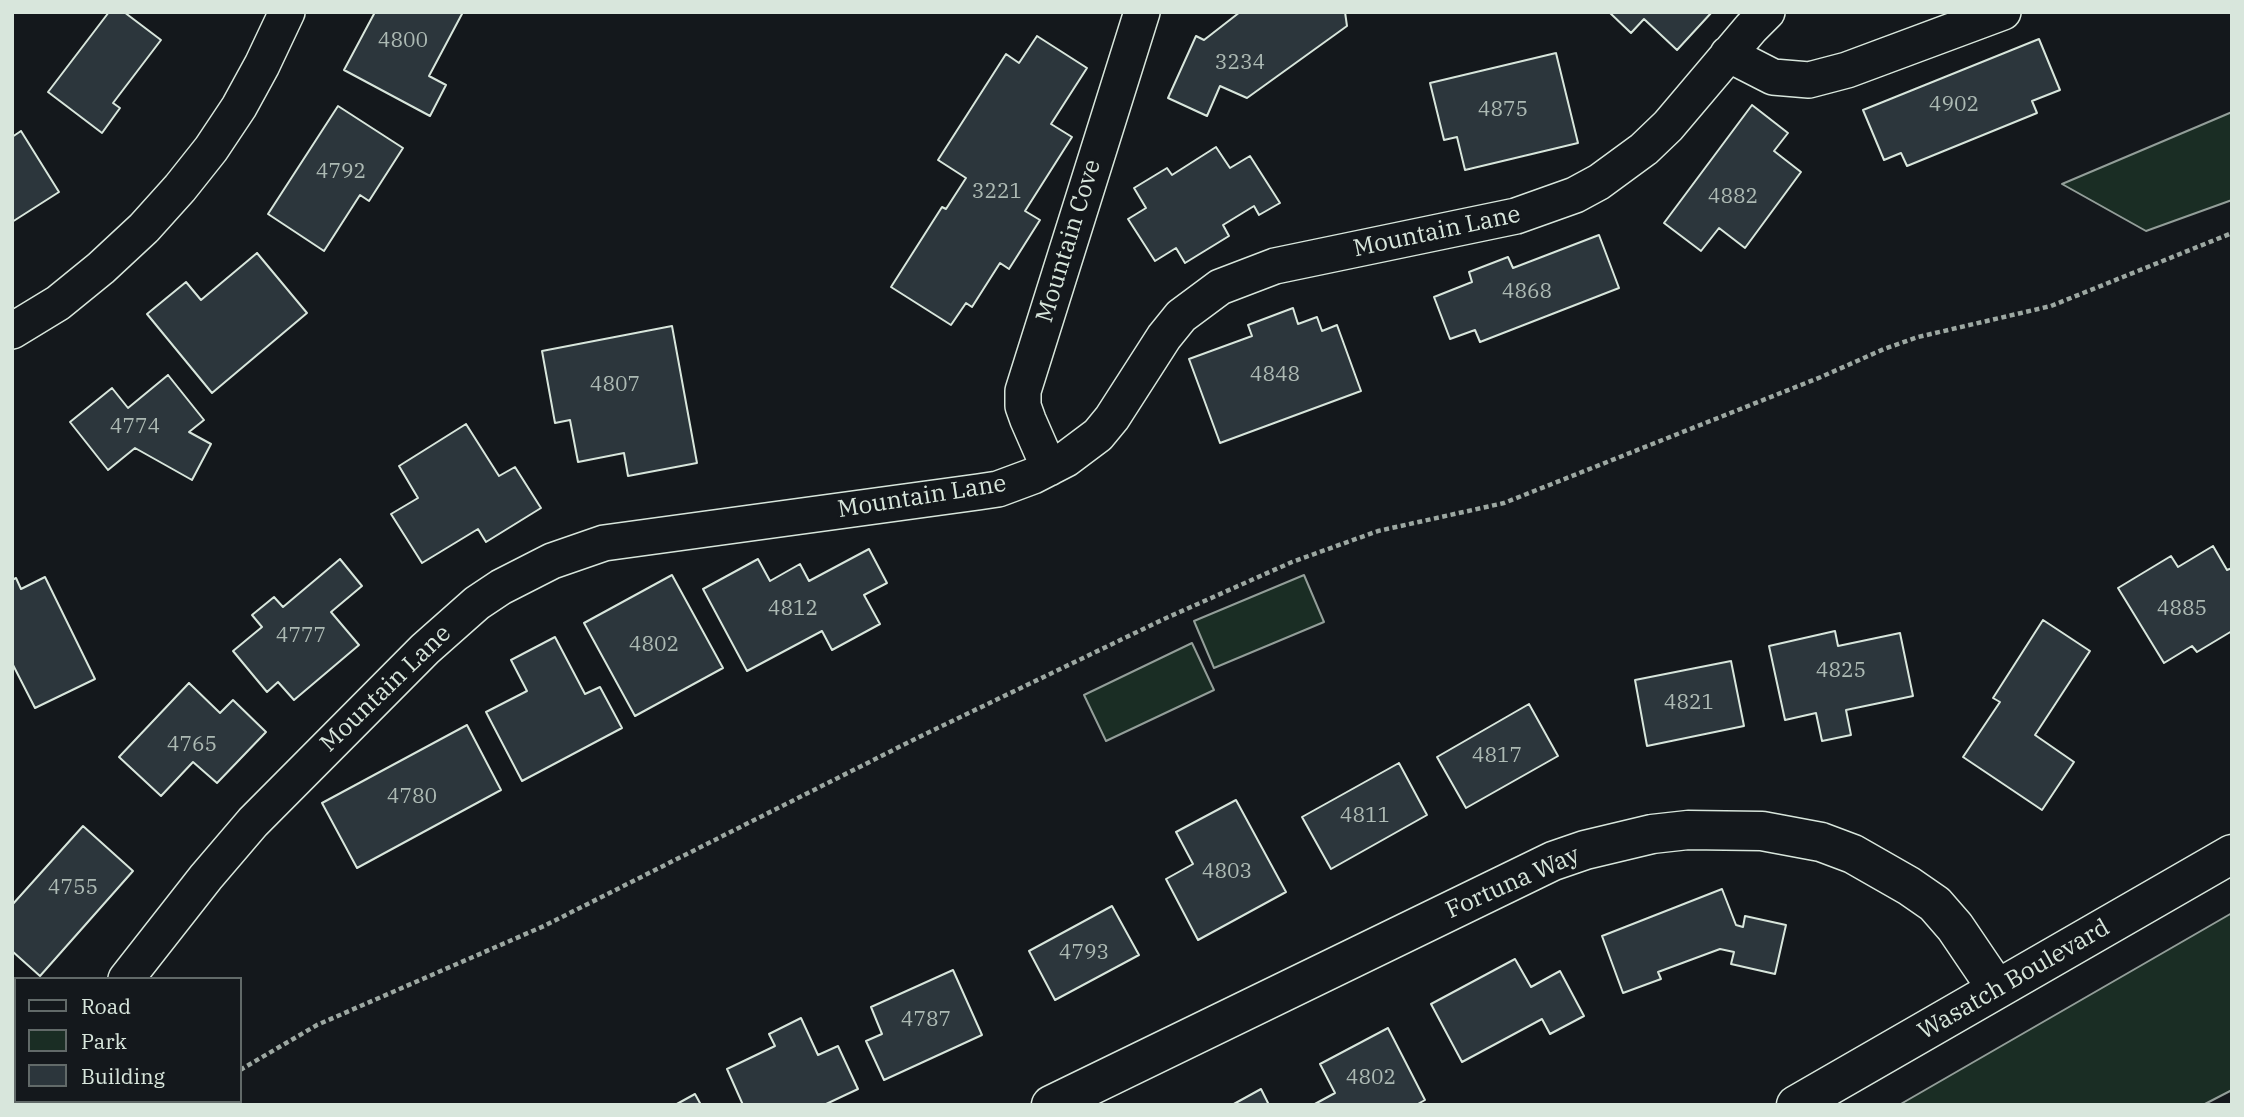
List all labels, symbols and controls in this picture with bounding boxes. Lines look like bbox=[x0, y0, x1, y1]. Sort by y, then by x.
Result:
house number: 4800 bbox=[378, 28, 428, 54]
house number: 3234 bbox=[1215, 50, 1265, 76]
house number: 4902 bbox=[1929, 92, 1979, 118]
house number: 4875 bbox=[1478, 97, 1528, 123]
street label: Mountain Cove bbox=[1031, 156, 1107, 326]
house number: 4792 bbox=[316, 159, 366, 185]
house number: 3221 bbox=[972, 179, 1022, 205]
house number: 4882 bbox=[1708, 184, 1758, 210]
street label: Mountain Lane bbox=[1351, 200, 1523, 264]
house number: 4868 bbox=[1502, 279, 1552, 305]
house number: 4848 bbox=[1250, 362, 1300, 388]
house number: 4807 bbox=[590, 372, 640, 398]
house number: 4774 bbox=[110, 414, 160, 440]
street label: Mountain Lane bbox=[836, 469, 1008, 525]
house number: 4812 bbox=[768, 596, 818, 622]
house number: 4885 bbox=[2157, 596, 2207, 622]
street label: Mountain Lane bbox=[315, 620, 457, 758]
house number: 4777 bbox=[276, 623, 326, 649]
house number: 4802 bbox=[629, 632, 679, 658]
house number: 4825 bbox=[1816, 658, 1866, 684]
house number: 4821 bbox=[1664, 690, 1714, 716]
house number: 4765 bbox=[167, 732, 217, 758]
house number: 4817 bbox=[1472, 743, 1522, 769]
house number: 4780 bbox=[387, 784, 437, 810]
house number: 4811 bbox=[1340, 803, 1390, 829]
street label: Fortuna Way bbox=[1442, 841, 1584, 925]
house number: 4803 bbox=[1202, 859, 1252, 885]
house number: 4755 bbox=[48, 875, 98, 901]
street label: Wasatch Boulevard bbox=[1913, 913, 2115, 1047]
house number: 4793 bbox=[1059, 940, 1109, 966]
legend bbox=[14, 977, 242, 1103]
text: Road bbox=[81, 992, 131, 1020]
house number: 4787 bbox=[901, 1007, 951, 1033]
text: Park bbox=[81, 1027, 127, 1055]
text: Building bbox=[81, 1062, 165, 1090]
house number: 4802 bbox=[1346, 1065, 1396, 1091]

